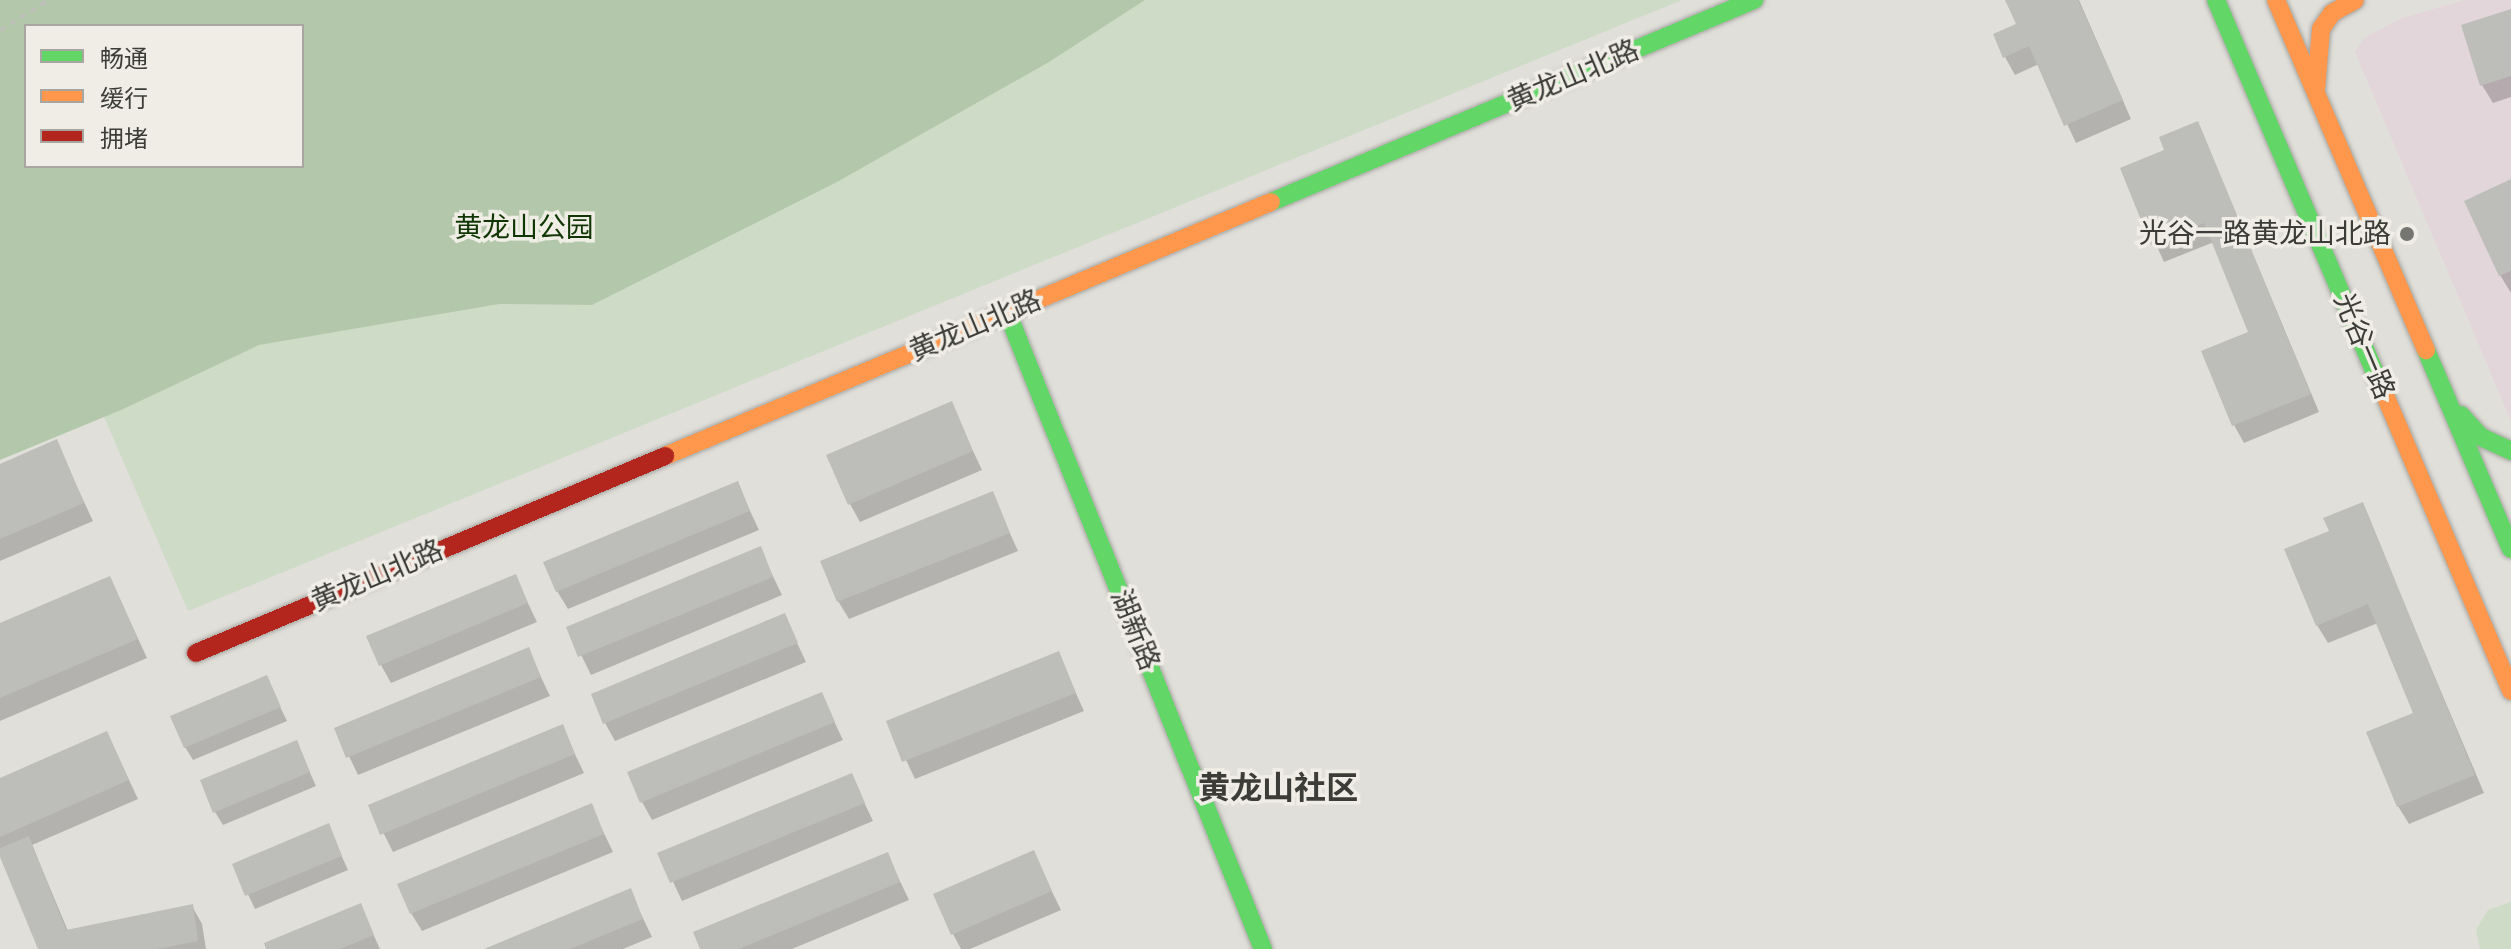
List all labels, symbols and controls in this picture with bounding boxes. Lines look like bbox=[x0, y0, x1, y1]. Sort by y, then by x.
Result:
legend bbox=[24, 24, 304, 168]
street label: 黄龙山北路 bbox=[1502, 33, 1644, 119]
text: 畅通 bbox=[100, 45, 148, 73]
text: 缓行 bbox=[100, 85, 148, 113]
text: 拥堵 bbox=[100, 125, 148, 153]
park label: 黄龙山公园 bbox=[454, 211, 594, 245]
place label: 光谷一路黄龙山北路 bbox=[2139, 217, 2391, 251]
marker: 光谷一路黄龙山北路 bbox=[2398, 225, 2416, 243]
street label: 黄龙山北路 bbox=[904, 283, 1046, 369]
street label: 光谷一路 bbox=[2327, 288, 2401, 404]
street label: 黄龙山北路 bbox=[306, 533, 448, 619]
street label: 湖新路 bbox=[1104, 585, 1166, 675]
district label: 黄龙山社区 bbox=[1198, 769, 1358, 807]

